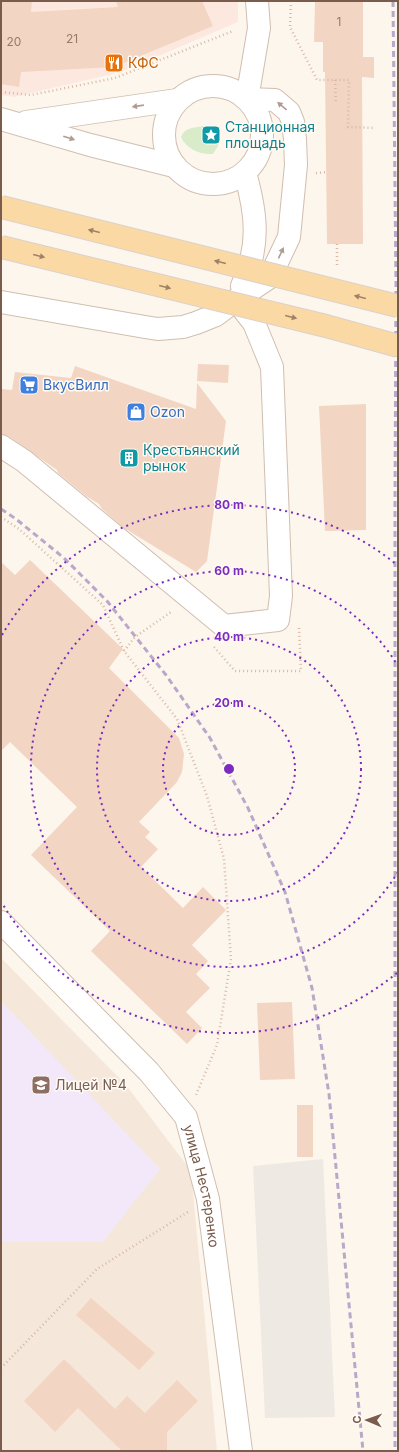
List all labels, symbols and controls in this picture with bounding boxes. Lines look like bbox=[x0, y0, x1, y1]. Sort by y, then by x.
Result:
house number: 1 bbox=[337, 14, 341, 29]
house number: 21 bbox=[66, 31, 78, 46]
house number: 20 bbox=[7, 34, 21, 49]
restaurant icon: КФС bbox=[103, 52, 125, 74]
place label: КФС bbox=[128, 54, 159, 71]
one-way arrow bbox=[276, 102, 287, 111]
one-way arrow bbox=[132, 103, 144, 109]
place label: Станционная площадь bbox=[225, 118, 315, 151]
place icon: Станционная площадь bbox=[200, 124, 222, 146]
one-way arrow bbox=[64, 135, 76, 141]
one-way arrow bbox=[88, 227, 100, 233]
one-way arrow bbox=[278, 248, 284, 259]
one-way arrow bbox=[33, 253, 45, 259]
one-way arrow bbox=[214, 259, 226, 265]
one-way arrow bbox=[159, 284, 171, 290]
one-way arrow bbox=[354, 294, 366, 300]
one-way arrow bbox=[285, 315, 298, 321]
supermarket icon: ВкусВилл bbox=[18, 374, 40, 396]
place label: ВкусВилл bbox=[43, 376, 109, 393]
shop icon: Ozon bbox=[125, 401, 147, 423]
place label: Ozon bbox=[150, 403, 185, 420]
place label: Крестьянский рынок bbox=[143, 441, 240, 474]
building icon: Крестьянский рынок bbox=[118, 447, 140, 469]
text: 80 m bbox=[214, 497, 244, 512]
text: 60 m bbox=[214, 563, 244, 578]
text: 40 m bbox=[214, 629, 244, 644]
text: 20 m bbox=[214, 695, 244, 710]
centre of rings bbox=[222, 762, 236, 776]
school or university icon: Лицей №4 bbox=[30, 1074, 52, 1096]
place label: Лицей №4 bbox=[55, 1076, 127, 1093]
street label: улица Нестеренко bbox=[180, 1123, 223, 1249]
north arrow bbox=[347, 1400, 387, 1440]
text: С bbox=[350, 1415, 364, 1424]

